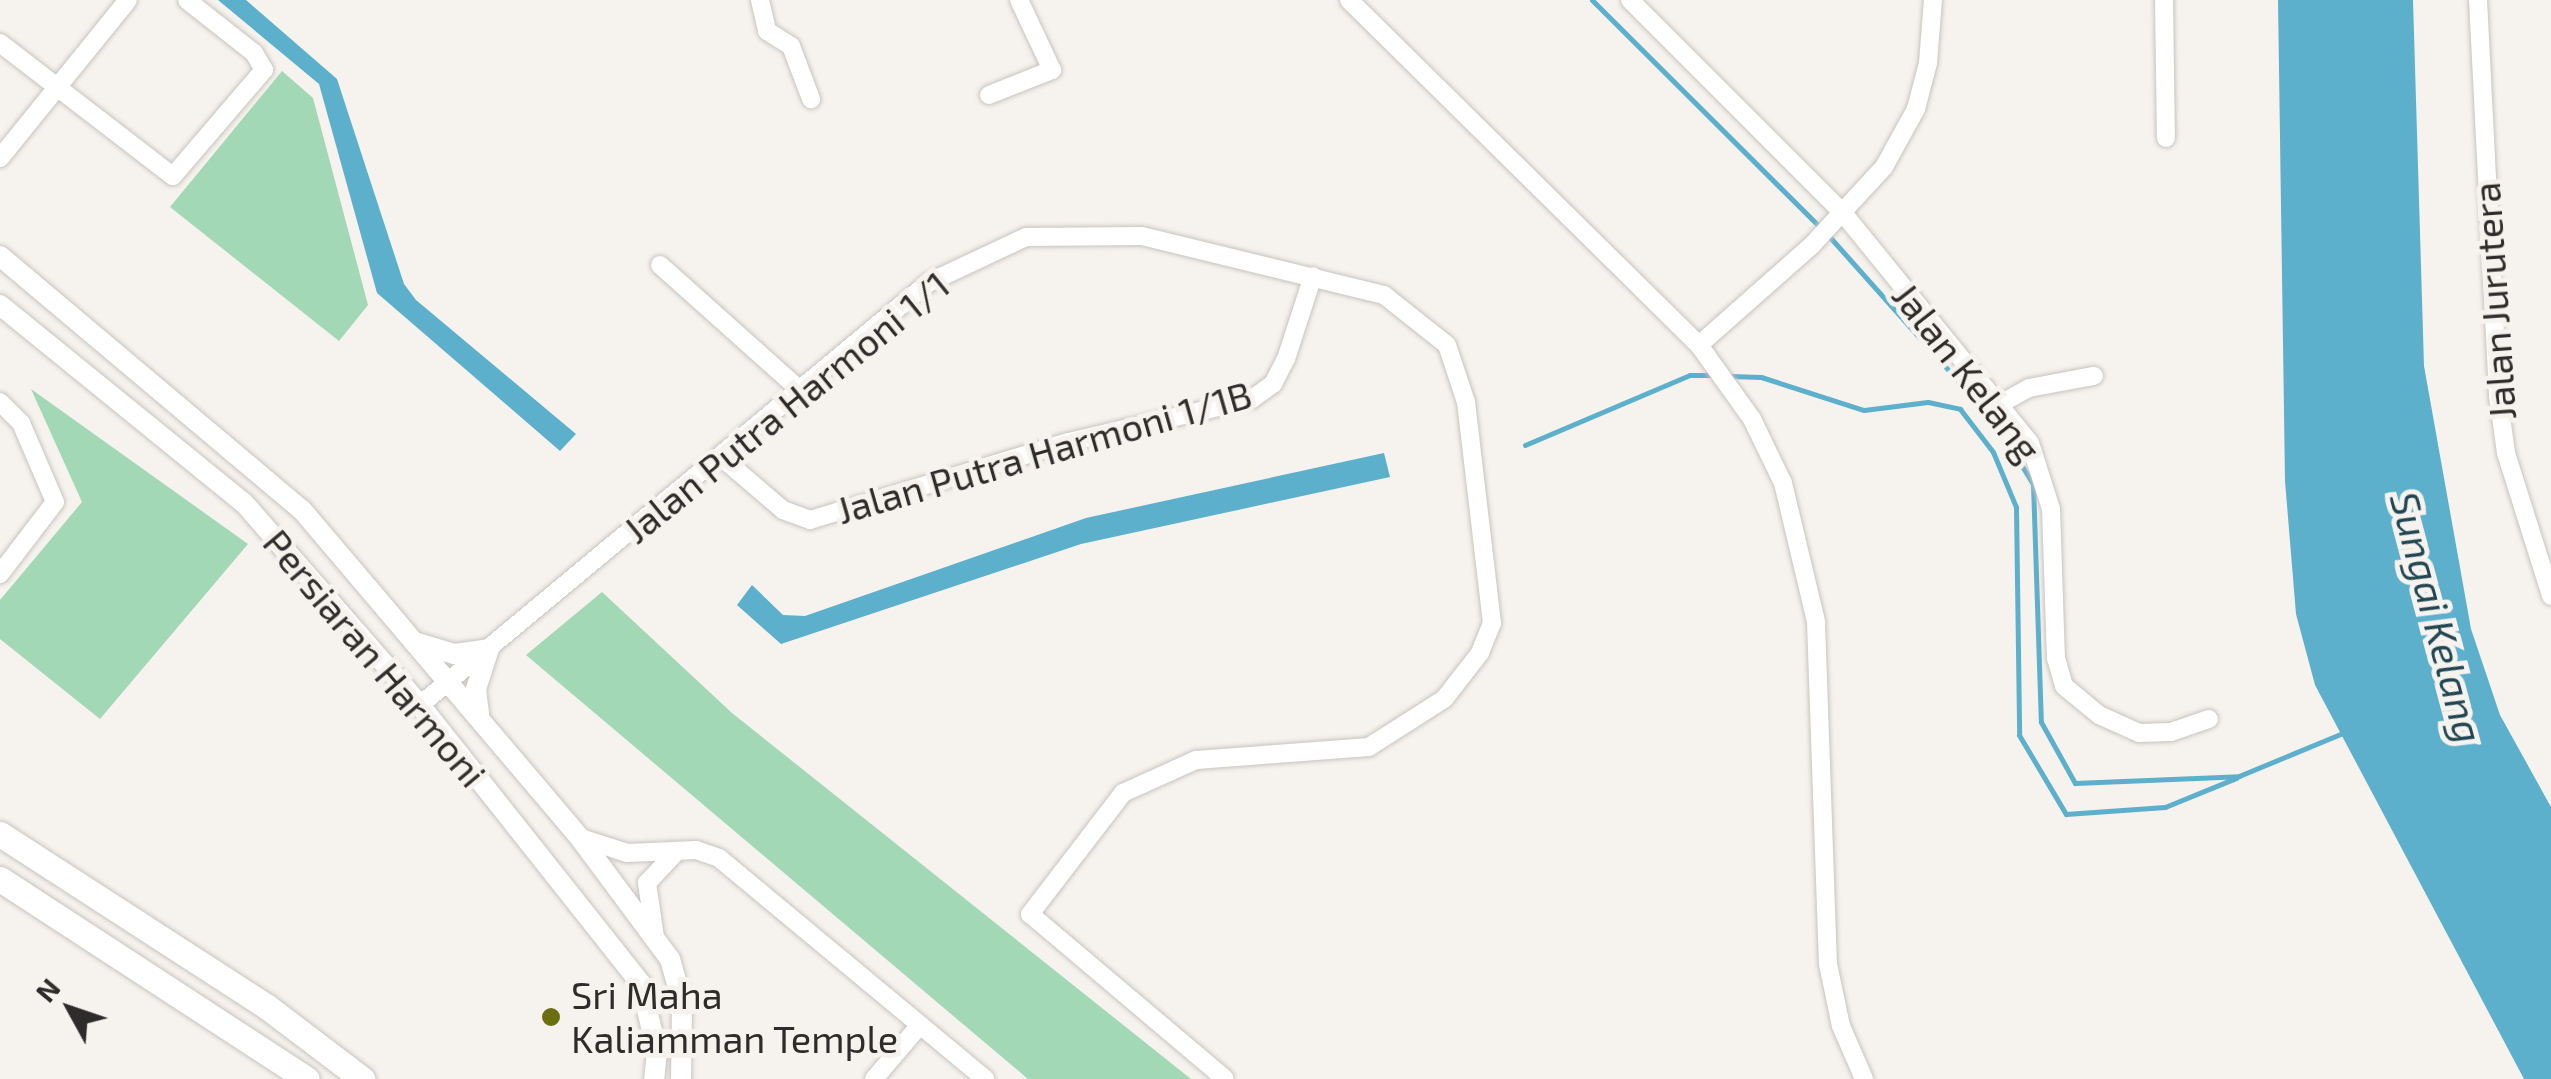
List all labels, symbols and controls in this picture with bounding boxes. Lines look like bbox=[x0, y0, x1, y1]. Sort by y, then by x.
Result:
street label: Jalan Jurutera bbox=[2463, 180, 2525, 422]
street label: Jalan Putra Harmoni 1/1 bbox=[614, 262, 958, 552]
street label: Jalan Kelang bbox=[1883, 274, 2051, 470]
street label: Jalan Putra Harmoni 1/1B bbox=[831, 371, 1257, 533]
water label: Sungai Kelang bbox=[2381, 486, 2495, 748]
street label: Persiaran Harmoni bbox=[254, 520, 496, 796]
north arrow bbox=[20, 959, 120, 1059]
text: N bbox=[27, 971, 67, 1008]
place label: Sri Maha Kaliamman Temple bbox=[571, 972, 899, 1062]
marker: Sri Maha Kaliamman Temple bbox=[540, 1006, 562, 1028]

